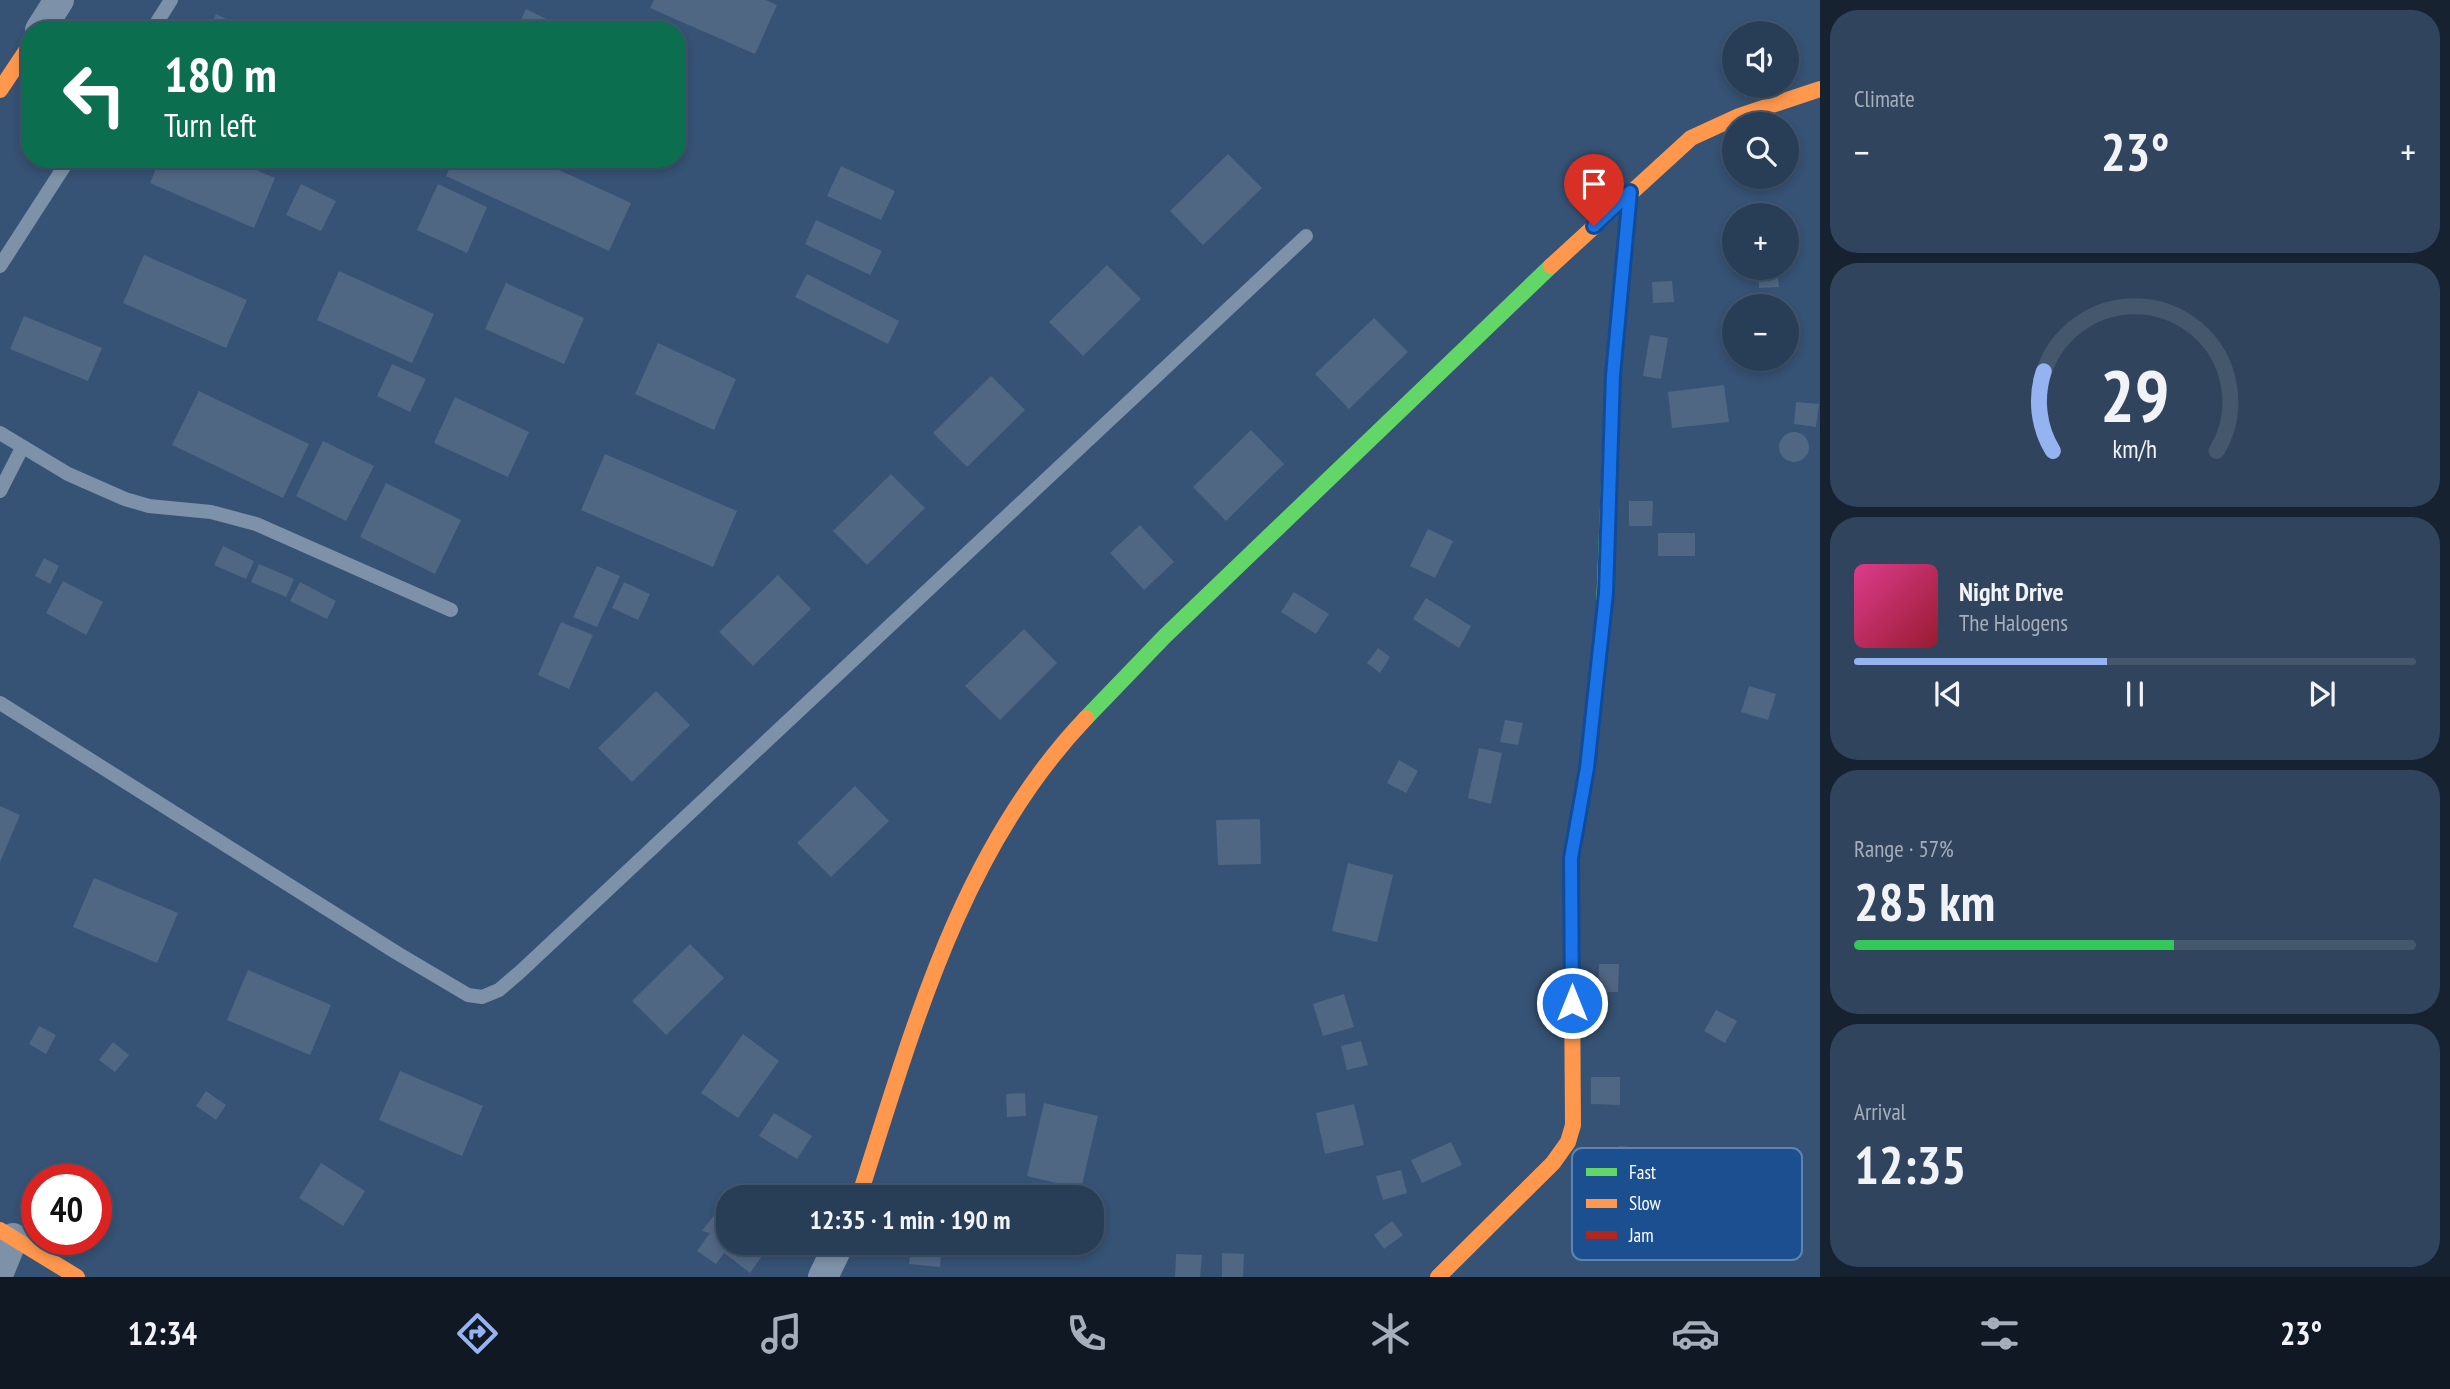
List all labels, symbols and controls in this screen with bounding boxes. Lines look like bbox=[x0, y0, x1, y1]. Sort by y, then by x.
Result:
map controls bbox=[1722, 21, 1799, 371]
button: sound bbox=[1722, 21, 1799, 98]
text: 180 m bbox=[164, 42, 277, 106]
icon: left bbox=[49, 49, 140, 140]
text: Climate bbox=[1854, 84, 1915, 113]
text: Turn left bbox=[164, 104, 256, 146]
button: search bbox=[1722, 112, 1799, 189]
text: 23° bbox=[2101, 118, 2169, 185]
text: − bbox=[1854, 127, 1870, 176]
text: + bbox=[2400, 127, 2416, 176]
pin bbox=[1564, 154, 1624, 226]
icon: arrive bbox=[1575, 165, 1613, 203]
button: + bbox=[1722, 203, 1799, 280]
button: − bbox=[1722, 294, 1799, 371]
text: 29 bbox=[2100, 348, 2170, 442]
text: km/h bbox=[2113, 433, 2157, 465]
text: Night Drive bbox=[1959, 575, 2064, 608]
text: The Halogens bbox=[1959, 608, 2068, 637]
icon: previous bbox=[1929, 675, 1967, 713]
icon: pause bbox=[2116, 675, 2154, 713]
icon: next bbox=[2303, 675, 2341, 713]
text: Range · 57% bbox=[1854, 834, 1954, 863]
text: 285 km bbox=[1854, 868, 1995, 935]
position arrow bbox=[1535, 966, 1609, 1040]
text: Arrival bbox=[1854, 1097, 1906, 1126]
text: 12:35 bbox=[1854, 1131, 1966, 1198]
legend bbox=[1572, 1148, 1802, 1260]
text: Fast bbox=[1629, 1160, 1657, 1184]
speed limit sign: 40 bbox=[21, 1164, 112, 1255]
text: Slow bbox=[1629, 1191, 1662, 1215]
text: 12:35 · 1 min · 190 m bbox=[810, 1203, 1010, 1236]
text: Jam bbox=[1628, 1223, 1654, 1247]
icon: directions bbox=[453, 1309, 502, 1358]
icon: music bbox=[757, 1309, 806, 1358]
icon: phone bbox=[1062, 1309, 1111, 1358]
icon: climate bbox=[1366, 1309, 1415, 1358]
icon: car bbox=[1671, 1309, 1720, 1358]
icon: filters bbox=[1975, 1309, 2024, 1358]
text: 12:34 bbox=[128, 1312, 197, 1354]
text: 23° bbox=[2280, 1312, 2322, 1354]

